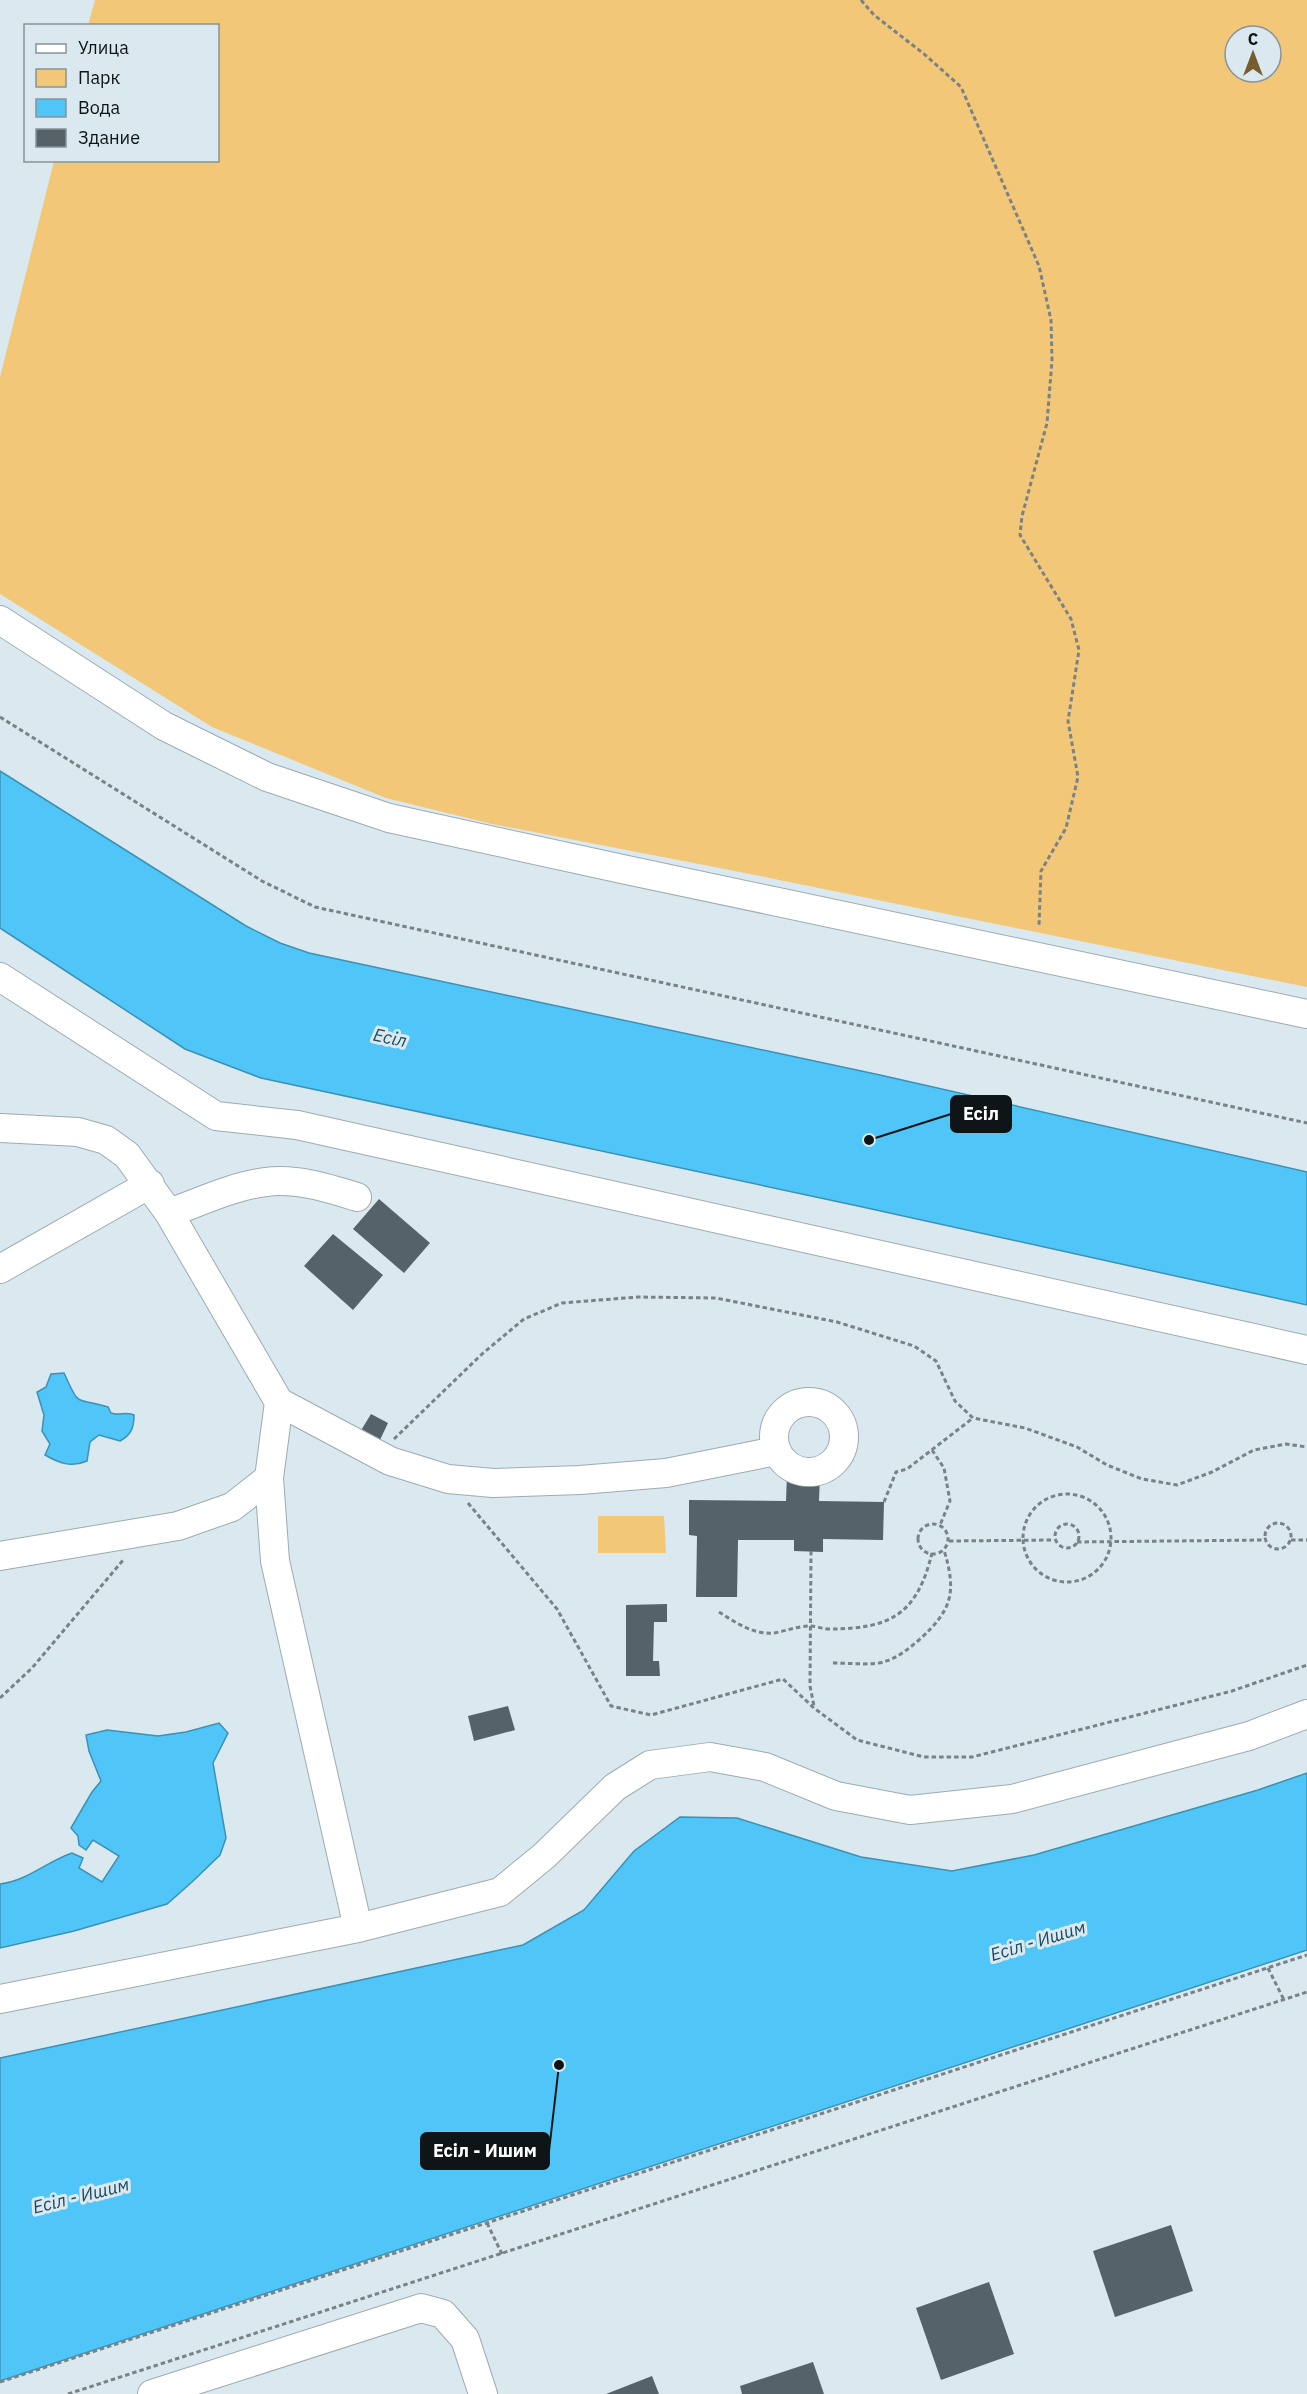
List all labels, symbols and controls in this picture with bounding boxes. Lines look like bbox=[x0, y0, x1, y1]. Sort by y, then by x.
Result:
legend bbox=[24, 24, 219, 162]
north arrow bbox=[1223, 24, 1283, 84]
text: С bbox=[1248, 29, 1258, 49]
text: Улица bbox=[78, 36, 129, 59]
text: Парк bbox=[78, 66, 121, 89]
text: Вода bbox=[78, 96, 121, 119]
text: Здание bbox=[78, 126, 140, 149]
water label: Есіл bbox=[371, 1023, 409, 1052]
callout: Есіл bbox=[951, 1096, 1011, 1132]
text: Есіл bbox=[963, 1102, 999, 1125]
water label: Есіл - Ишим bbox=[987, 1915, 1088, 1966]
callout: Есіл - Ишим bbox=[421, 2133, 549, 2169]
text: Есіл - Ишим bbox=[433, 2139, 537, 2162]
water label: Есіл - Ишим bbox=[30, 2172, 132, 2219]

